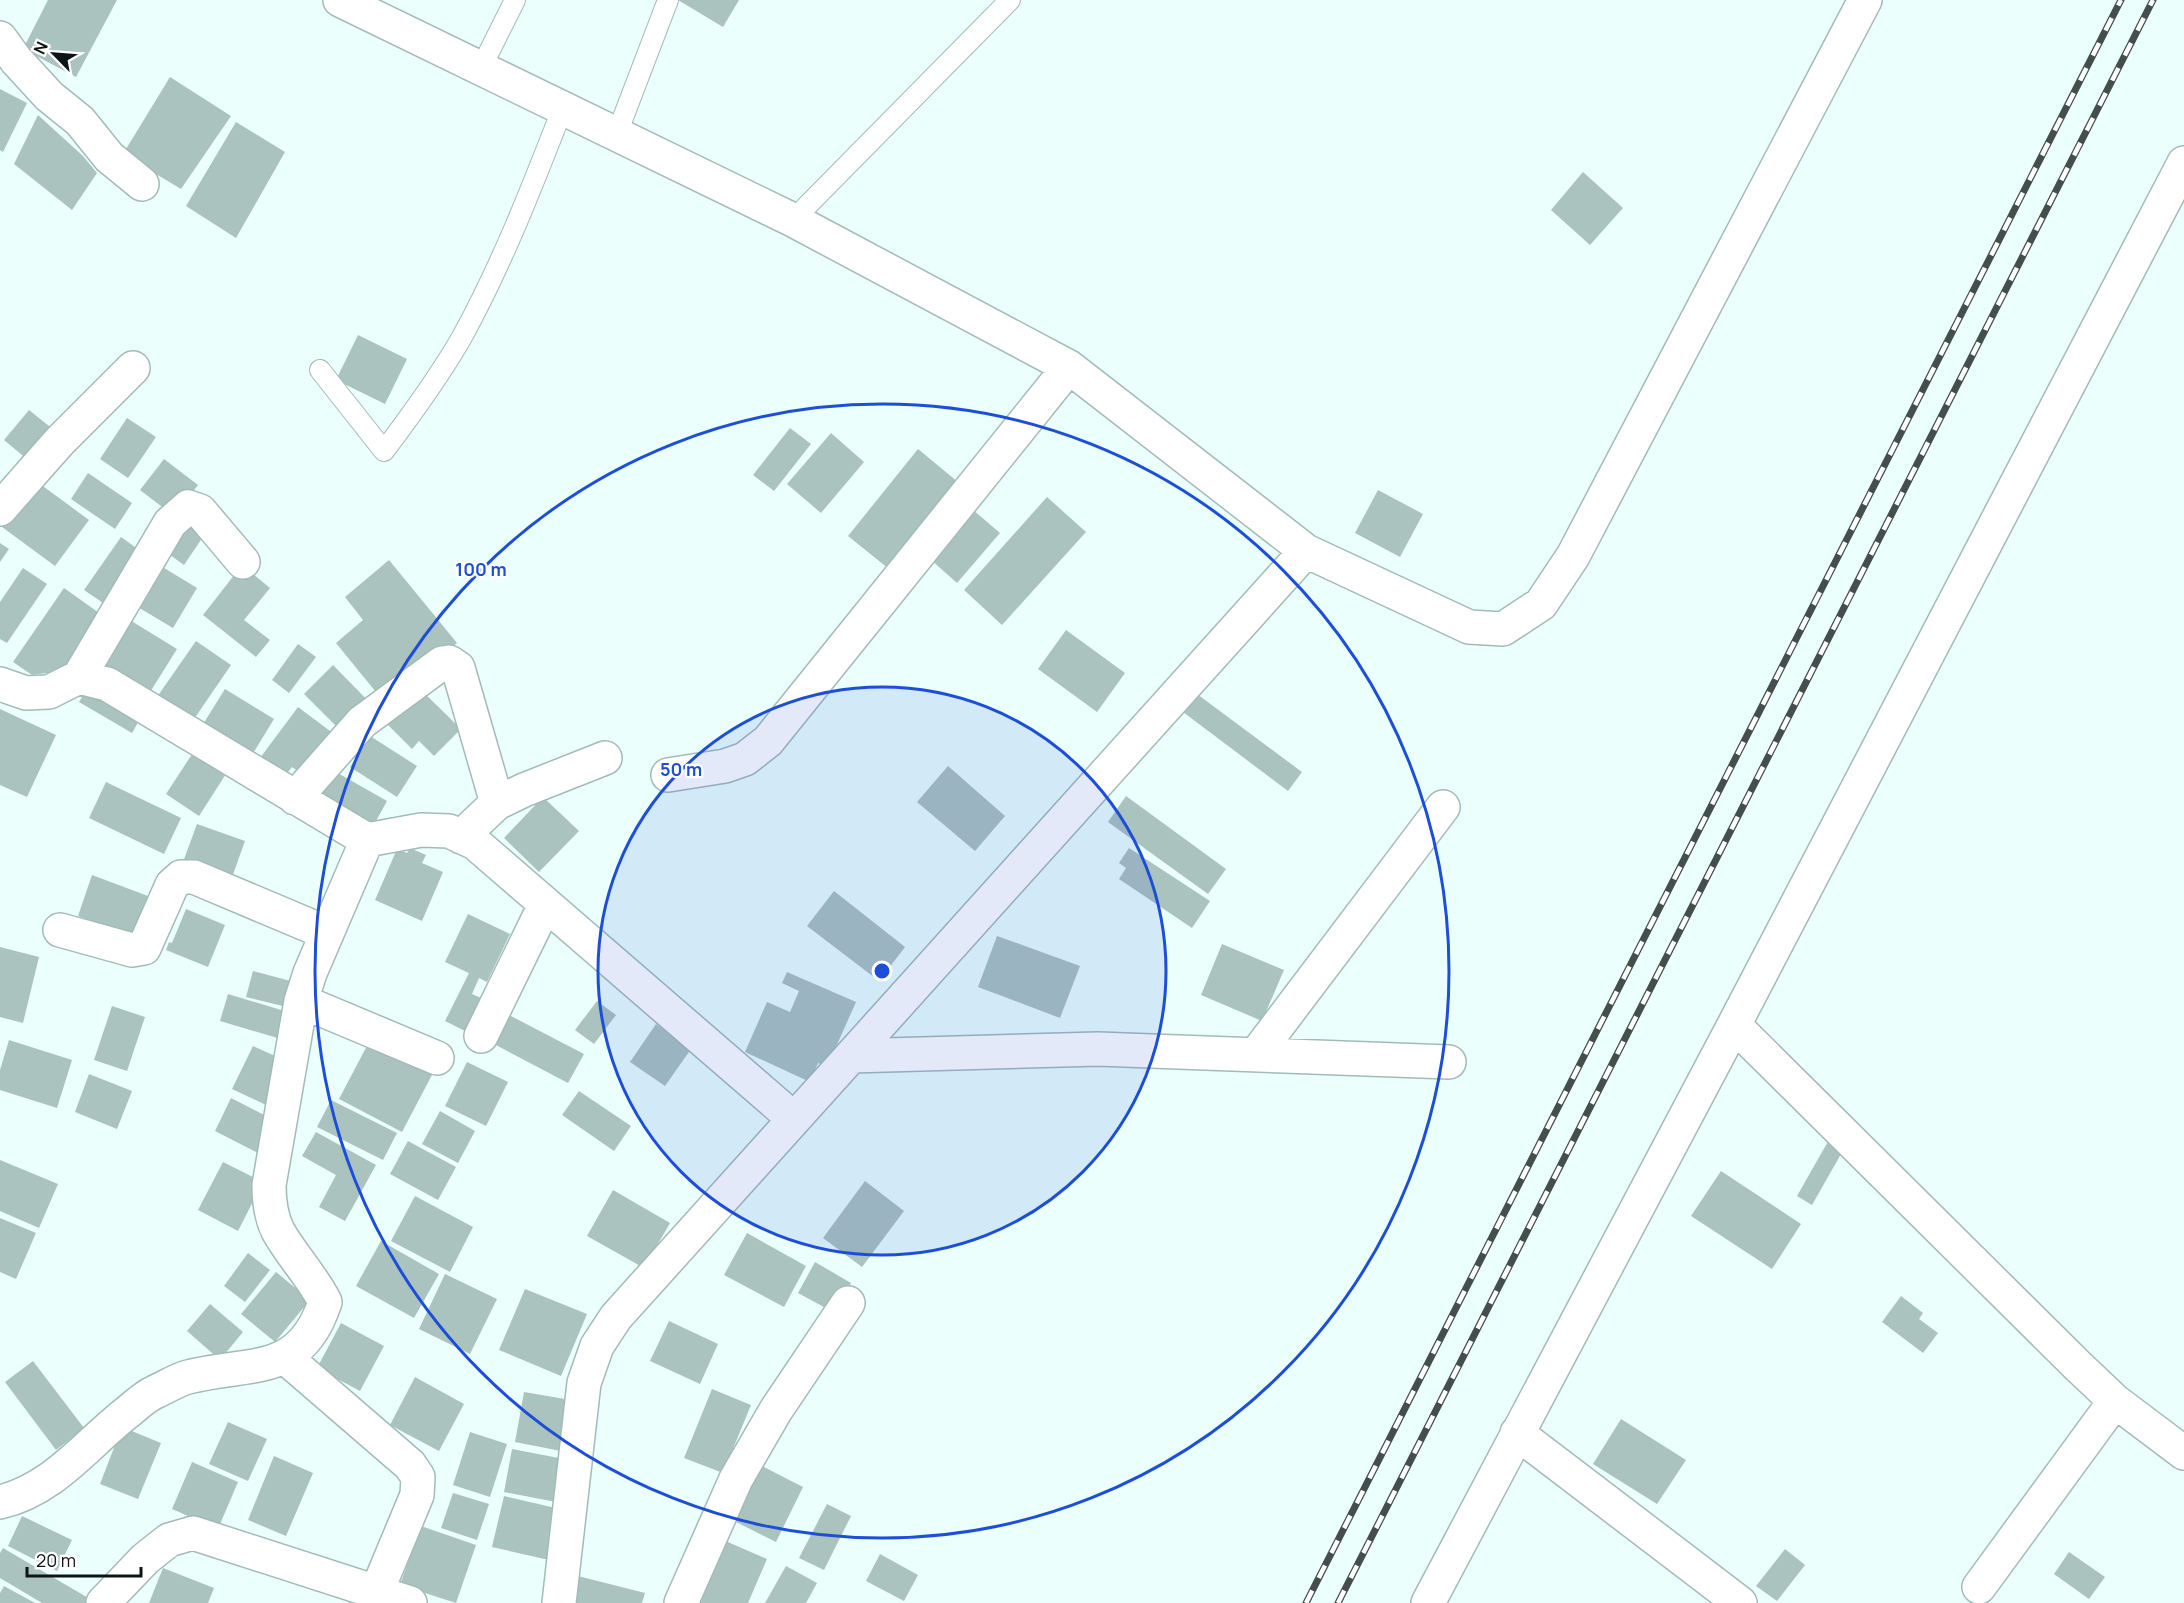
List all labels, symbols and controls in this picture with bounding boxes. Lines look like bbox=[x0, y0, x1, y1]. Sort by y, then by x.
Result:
north arrow bbox=[24, 24, 84, 84]
text: N bbox=[28, 38, 53, 58]
text: 100 m bbox=[455, 557, 507, 581]
text: 50 m bbox=[660, 757, 702, 781]
centre of rings bbox=[872, 961, 892, 981]
scale bar bbox=[27, 1540, 141, 1578]
text: 20 m bbox=[36, 1548, 76, 1572]

